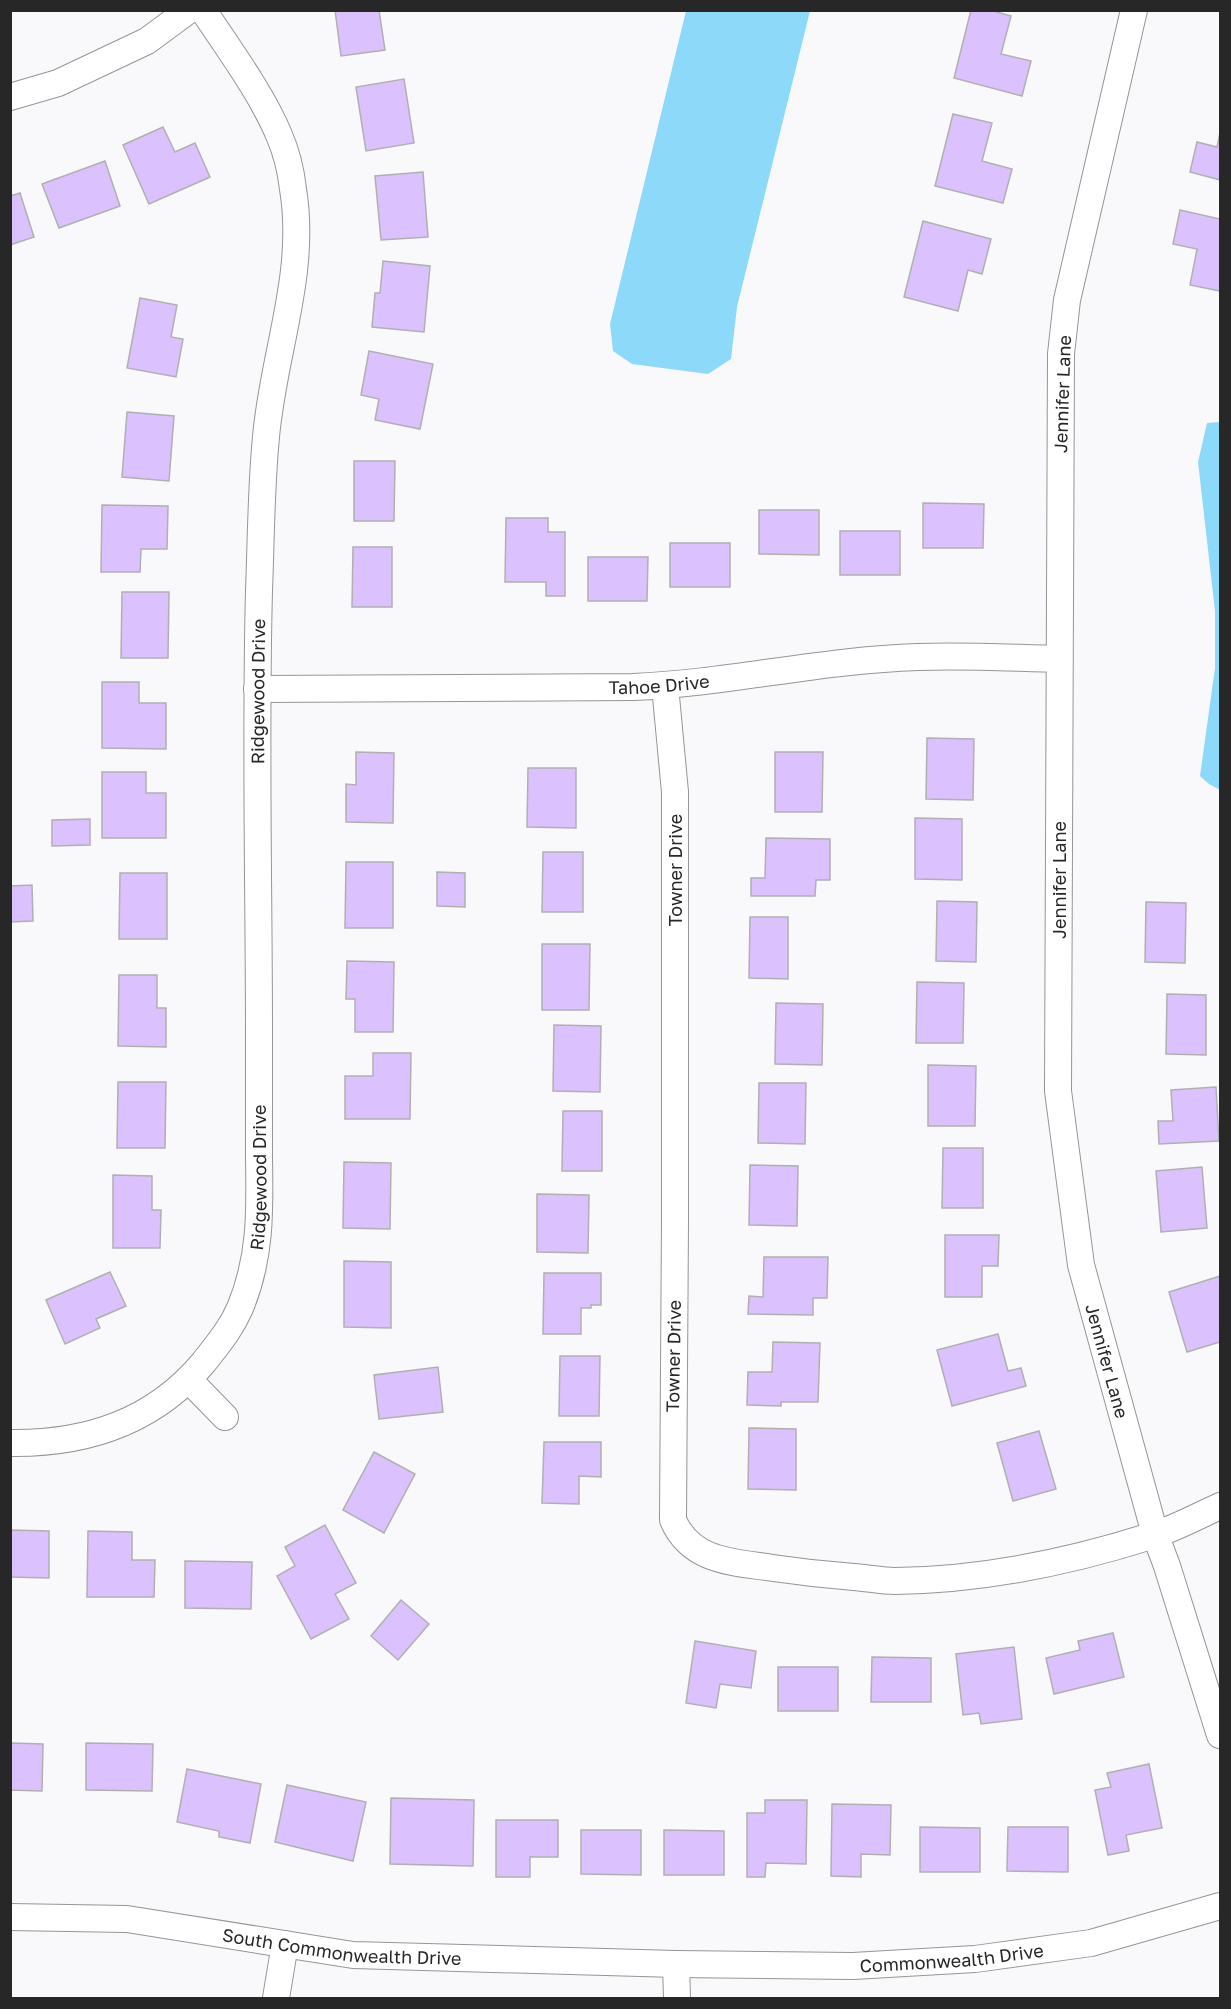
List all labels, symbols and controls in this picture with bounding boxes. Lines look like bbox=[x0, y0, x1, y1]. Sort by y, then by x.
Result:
street label: Jennifer Lane bbox=[1049, 335, 1075, 453]
street label: Ridgewood Drive bbox=[246, 618, 269, 764]
street label: Tahoe Drive bbox=[608, 670, 711, 698]
street label: Towner Drive bbox=[664, 814, 686, 926]
street label: Jennifer Lane bbox=[1048, 821, 1070, 939]
street label: Ridgewood Drive bbox=[245, 1105, 270, 1251]
street label: Towner Drive bbox=[661, 1300, 685, 1412]
street label: Jennifer Lane bbox=[1081, 1301, 1134, 1421]
street label: South Commonwealth Drive bbox=[221, 1923, 462, 1969]
street label: Commonwealth Drive bbox=[859, 1939, 1045, 1977]

